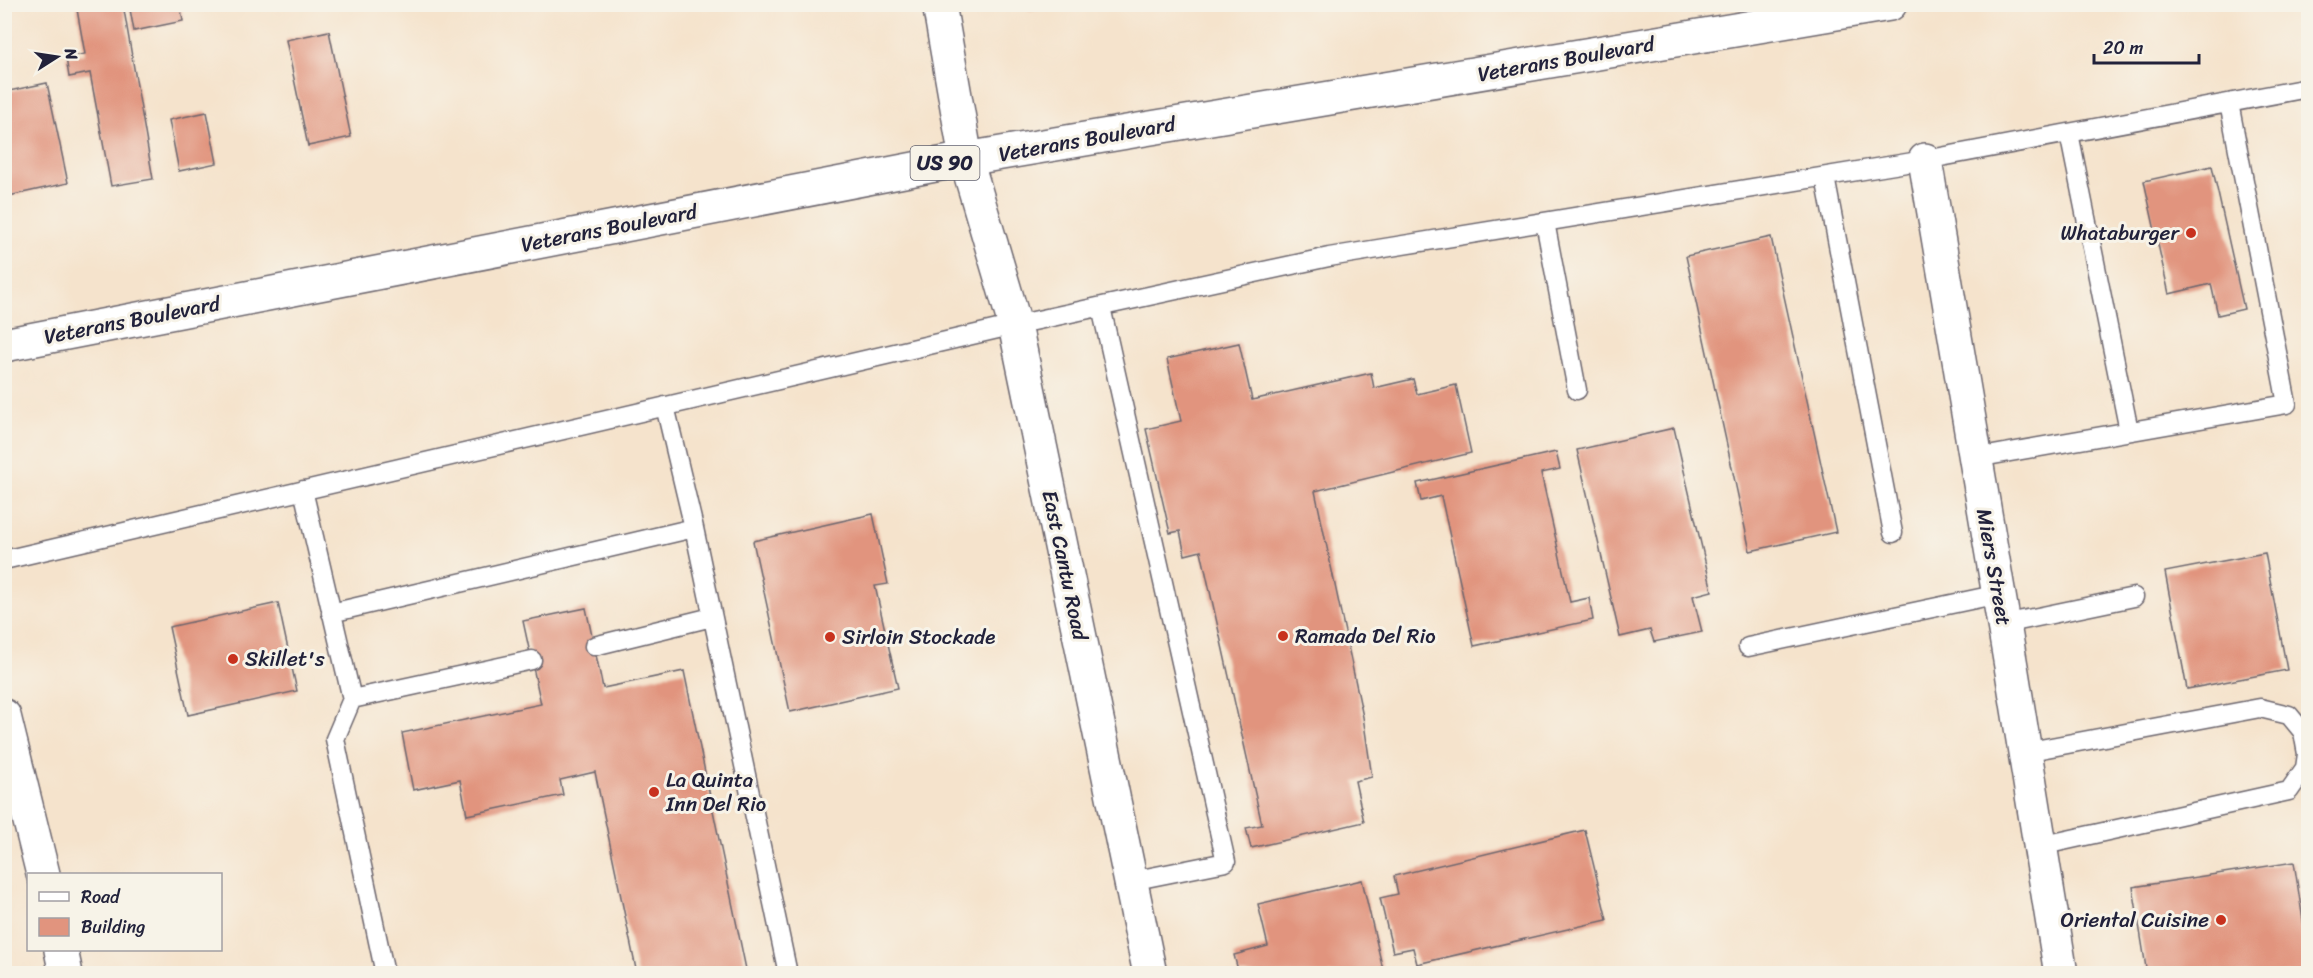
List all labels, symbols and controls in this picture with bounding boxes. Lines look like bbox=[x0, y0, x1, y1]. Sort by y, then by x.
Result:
street label: Veterans Boulevard bbox=[1475, 24, 1659, 93]
north arrow bbox=[27, 27, 87, 87]
scale bar bbox=[2094, 27, 2199, 65]
text: 20 m bbox=[2103, 32, 2143, 64]
text: N bbox=[56, 45, 87, 63]
street label: Veterans Boulevard bbox=[996, 104, 1180, 173]
road number: US 90 bbox=[910, 146, 980, 180]
street label: Veterans Boulevard bbox=[518, 192, 702, 264]
place label: Whataburger bbox=[2060, 214, 2180, 252]
marker: Whataburger bbox=[2184, 226, 2198, 240]
street label: Veterans Boulevard bbox=[41, 284, 225, 356]
street label: East Cantu Road bbox=[1031, 486, 1100, 645]
street label: Miers Street bbox=[1965, 505, 2023, 629]
place label: Ramada Del Rio bbox=[1295, 617, 1436, 655]
place label: Sirloin Stockade bbox=[842, 618, 995, 656]
marker: Ramada Del Rio bbox=[1276, 629, 1290, 643]
marker: Sirloin Stockade bbox=[823, 630, 837, 644]
place label: Skillet's bbox=[245, 640, 325, 678]
marker: Skillet's bbox=[226, 652, 240, 666]
place label: La Quinta Inn Del Rio bbox=[665, 761, 766, 823]
marker: La Quinta Inn Del Rio bbox=[647, 785, 661, 799]
legend bbox=[27, 873, 222, 951]
text: Road bbox=[81, 881, 121, 913]
place label: Oriental Cuisine bbox=[2061, 901, 2209, 939]
text: Building bbox=[81, 911, 145, 943]
marker: Oriental Cuisine bbox=[2214, 913, 2228, 927]

